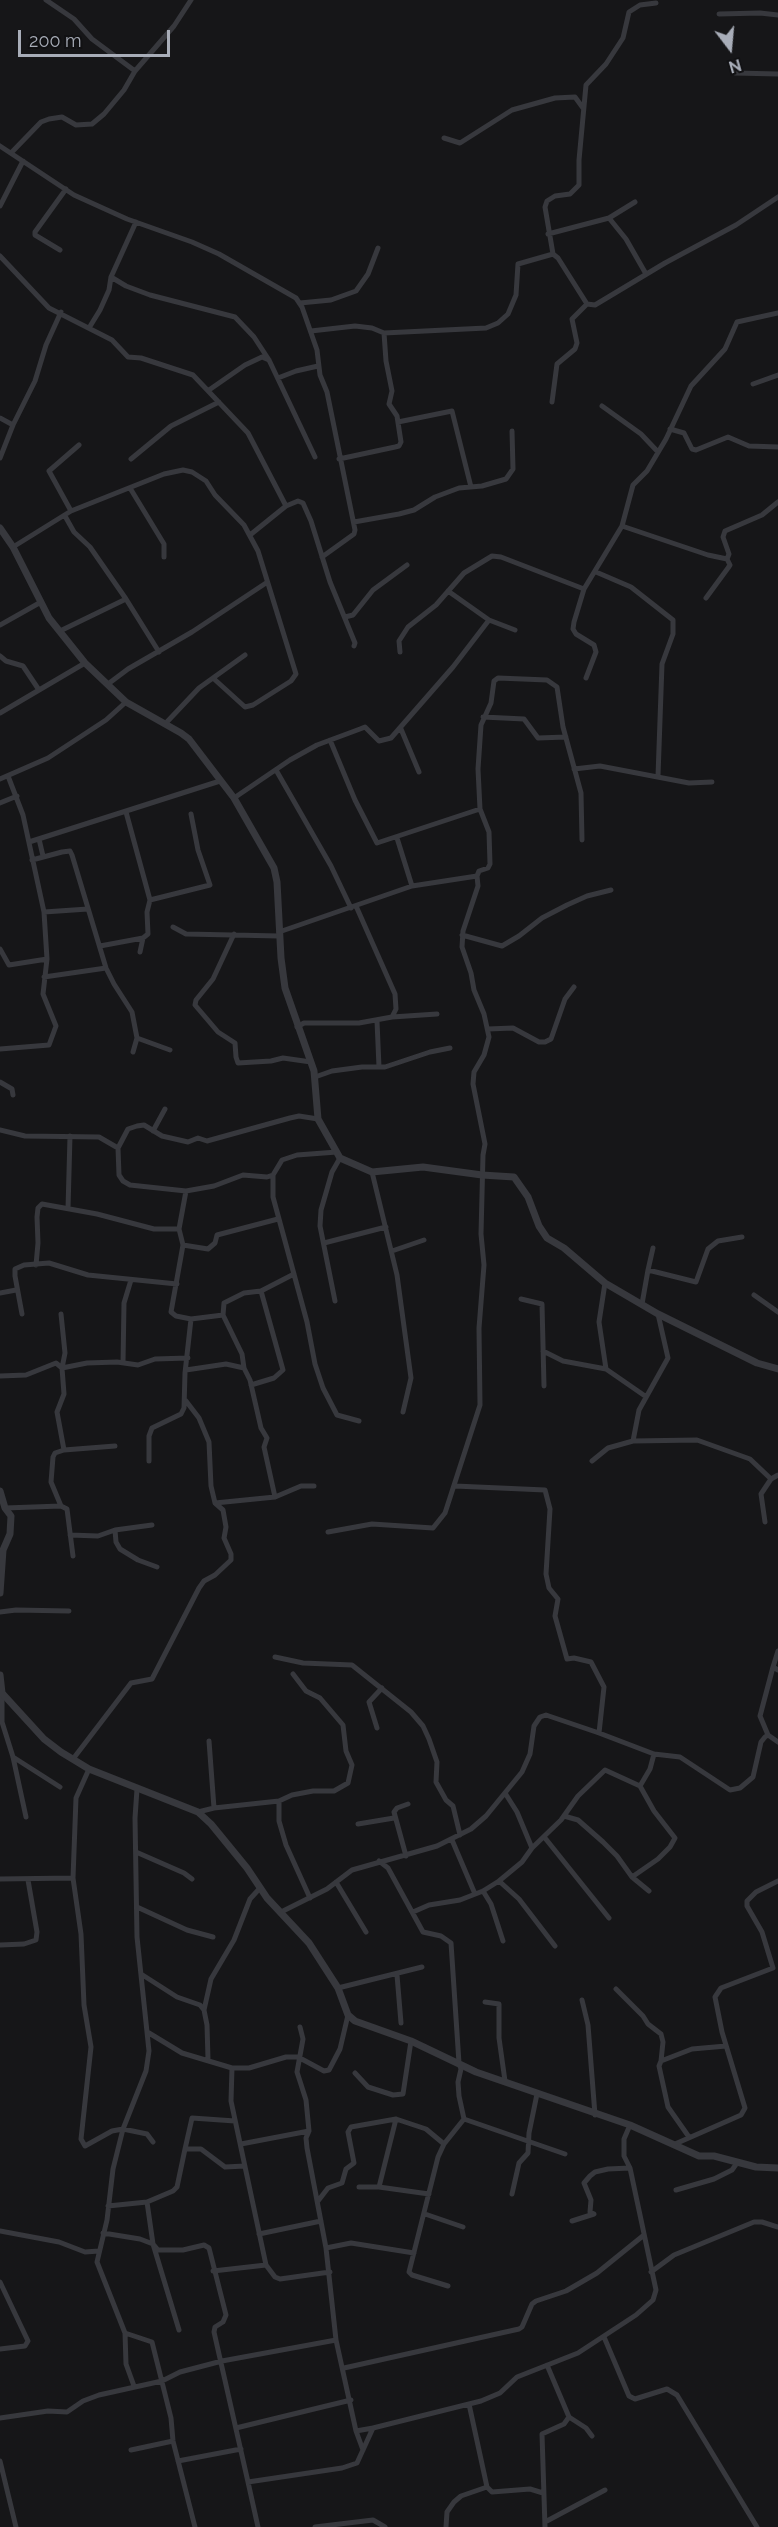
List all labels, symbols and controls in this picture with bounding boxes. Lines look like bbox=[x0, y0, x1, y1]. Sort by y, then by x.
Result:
scale bar bbox=[21, 18, 172, 56]
north arrow bbox=[700, 18, 760, 78]
text: 200 m bbox=[29, 30, 82, 51]
text: N bbox=[727, 55, 744, 77]

